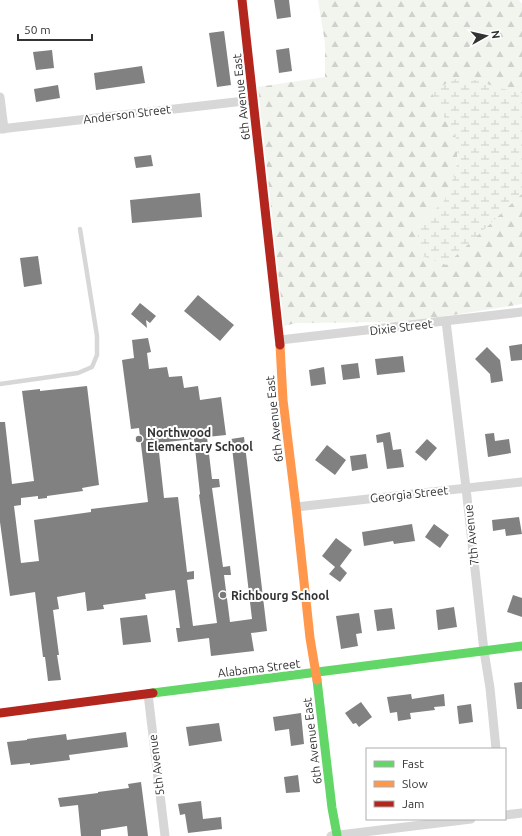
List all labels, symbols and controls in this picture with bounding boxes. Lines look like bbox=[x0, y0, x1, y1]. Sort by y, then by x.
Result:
scale bar bbox=[18, 16, 92, 42]
north arrow bbox=[466, 16, 506, 56]
text: 50 m bbox=[24, 23, 51, 36]
text: N bbox=[489, 30, 502, 40]
street label: 6th Avenue East bbox=[230, 53, 252, 141]
street label: Anderson Street bbox=[82, 102, 172, 126]
street label: Dixie Street bbox=[369, 317, 433, 337]
street label: 6th Avenue East bbox=[263, 375, 285, 463]
place label: Northwood Elementary School bbox=[147, 426, 253, 453]
marker: Northwood Elementary School bbox=[134, 434, 144, 444]
street label: Georgia Street bbox=[369, 483, 449, 505]
street label: 7th Avenue bbox=[461, 504, 481, 566]
place label: Richbourg School bbox=[231, 589, 329, 602]
marker: Richbourg School bbox=[218, 590, 228, 600]
street label: Alabama Street bbox=[217, 656, 301, 680]
street label: 6th Avenue East bbox=[300, 697, 324, 785]
street label: 5th Avenue bbox=[146, 734, 166, 796]
legend bbox=[366, 748, 506, 820]
text: Fast bbox=[402, 757, 424, 770]
text: Slow bbox=[402, 777, 428, 790]
text: Jam bbox=[402, 797, 424, 810]

